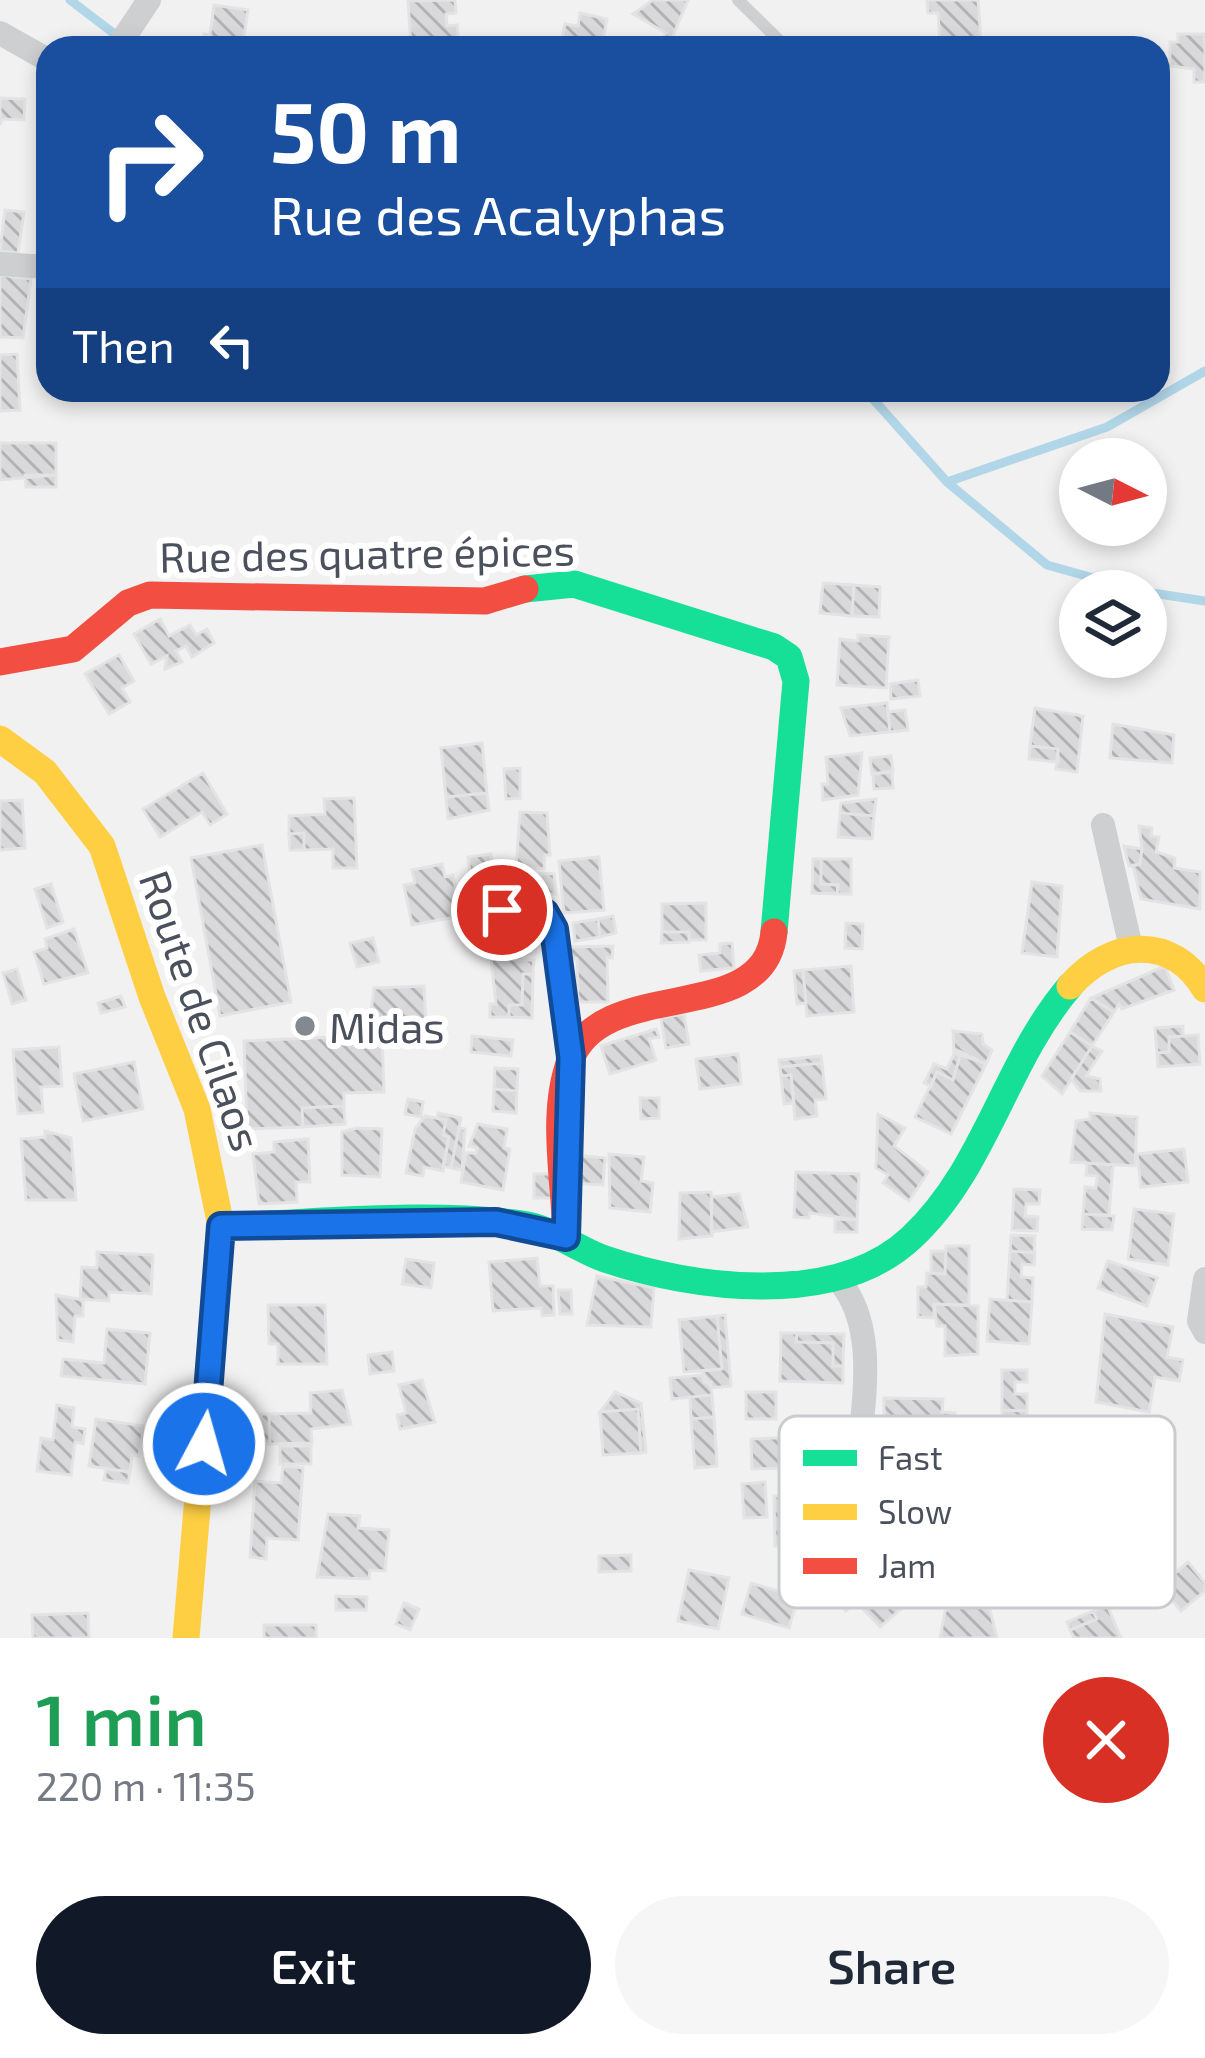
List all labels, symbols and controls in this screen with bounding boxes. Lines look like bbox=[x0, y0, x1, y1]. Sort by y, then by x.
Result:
text: 50 m bbox=[270, 79, 462, 180]
icon: right bbox=[72, 84, 228, 240]
text: Rue des Acalyphas bbox=[270, 181, 726, 246]
icon: left bbox=[199, 312, 265, 378]
text: Then bbox=[72, 318, 175, 372]
north arrow bbox=[1059, 438, 1167, 546]
map controls bbox=[1059, 438, 1167, 678]
street label: Rue des quatre épices bbox=[159, 523, 575, 581]
button: layers bbox=[1059, 570, 1167, 678]
pin bbox=[451, 859, 553, 961]
street label: Route de Cilaos bbox=[131, 864, 273, 1156]
icon: arrive bbox=[469, 877, 535, 943]
place label: Midas bbox=[329, 1001, 445, 1051]
marker: Midas bbox=[292, 1013, 318, 1039]
position arrow bbox=[141, 1381, 267, 1507]
legend bbox=[779, 1416, 1175, 1608]
text: Fast bbox=[878, 1437, 942, 1477]
text: Slow bbox=[878, 1491, 952, 1531]
text: Jam bbox=[878, 1545, 936, 1585]
text: 1 min bbox=[36, 1674, 207, 1760]
button: close bbox=[1043, 1677, 1169, 1803]
text: 220 m · 11:35 bbox=[36, 1762, 256, 1809]
button: Exit bbox=[36, 1896, 591, 2034]
button: Share bbox=[615, 1896, 1169, 2034]

